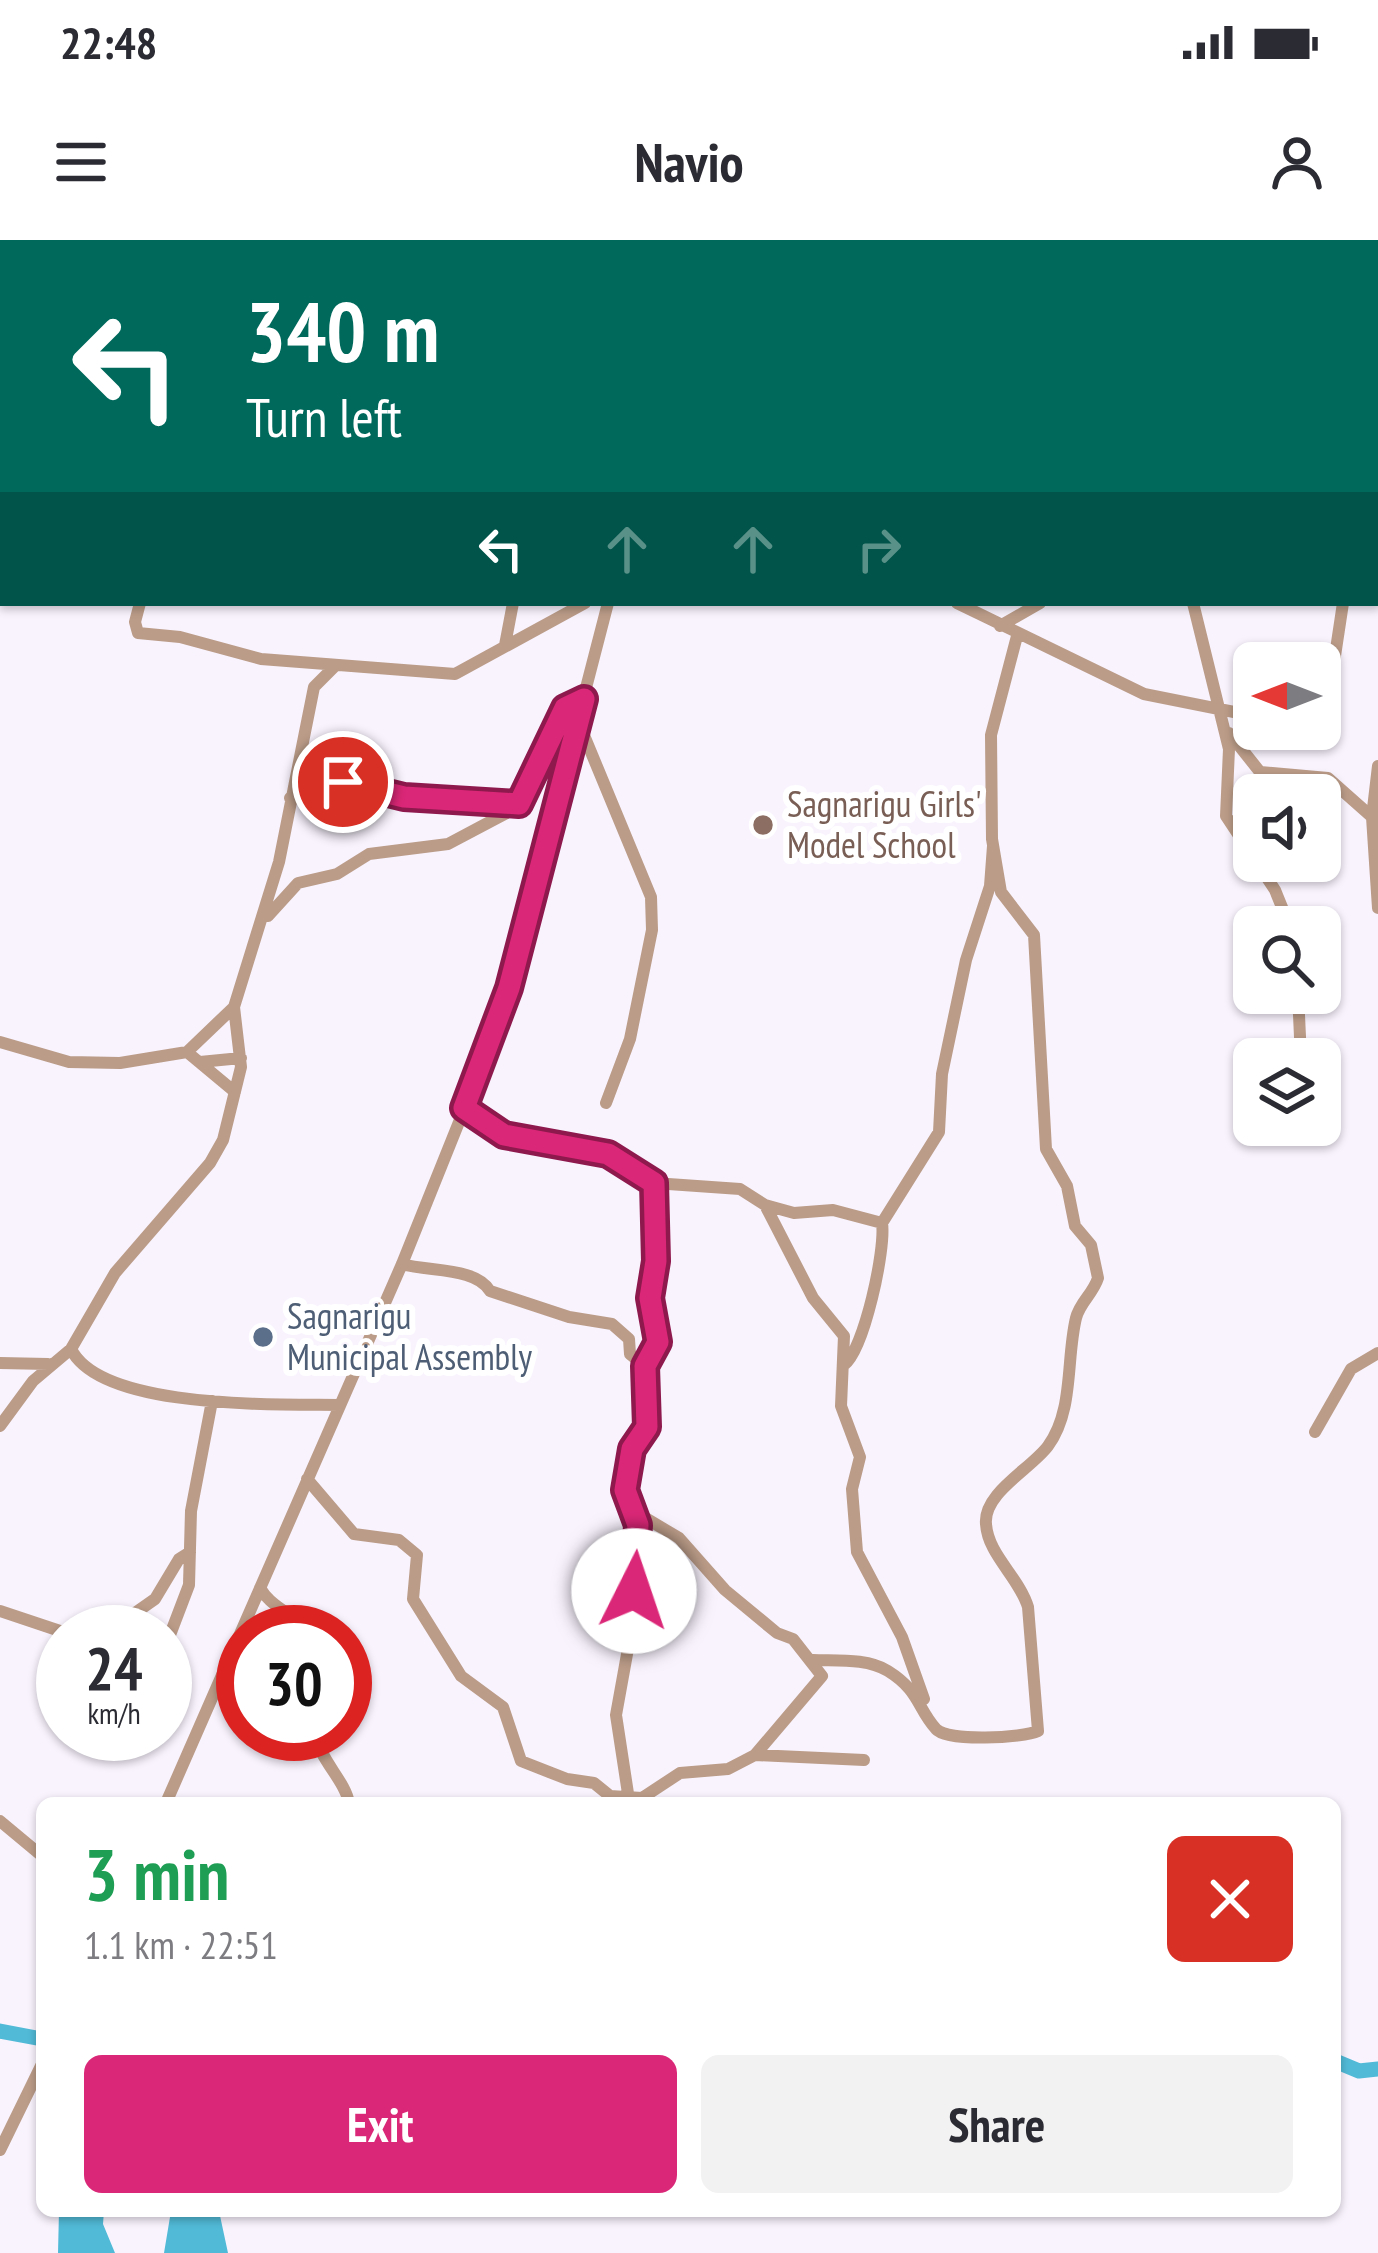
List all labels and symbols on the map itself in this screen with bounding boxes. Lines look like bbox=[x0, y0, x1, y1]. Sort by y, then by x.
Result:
north arrow bbox=[1233, 642, 1341, 750]
pin bbox=[292, 731, 394, 833]
place label: Sagnarigu Girls' Model School bbox=[787, 780, 982, 868]
marker: Sagnarigu Girls' Model School bbox=[750, 812, 776, 838]
place label: Sagnarigu Municipal Assembly bbox=[287, 1292, 533, 1380]
marker: Sagnarigu Municipal Assembly bbox=[250, 1324, 276, 1350]
position arrow bbox=[571, 1528, 697, 1654]
speed limit sign: 30 bbox=[216, 1605, 372, 1761]

